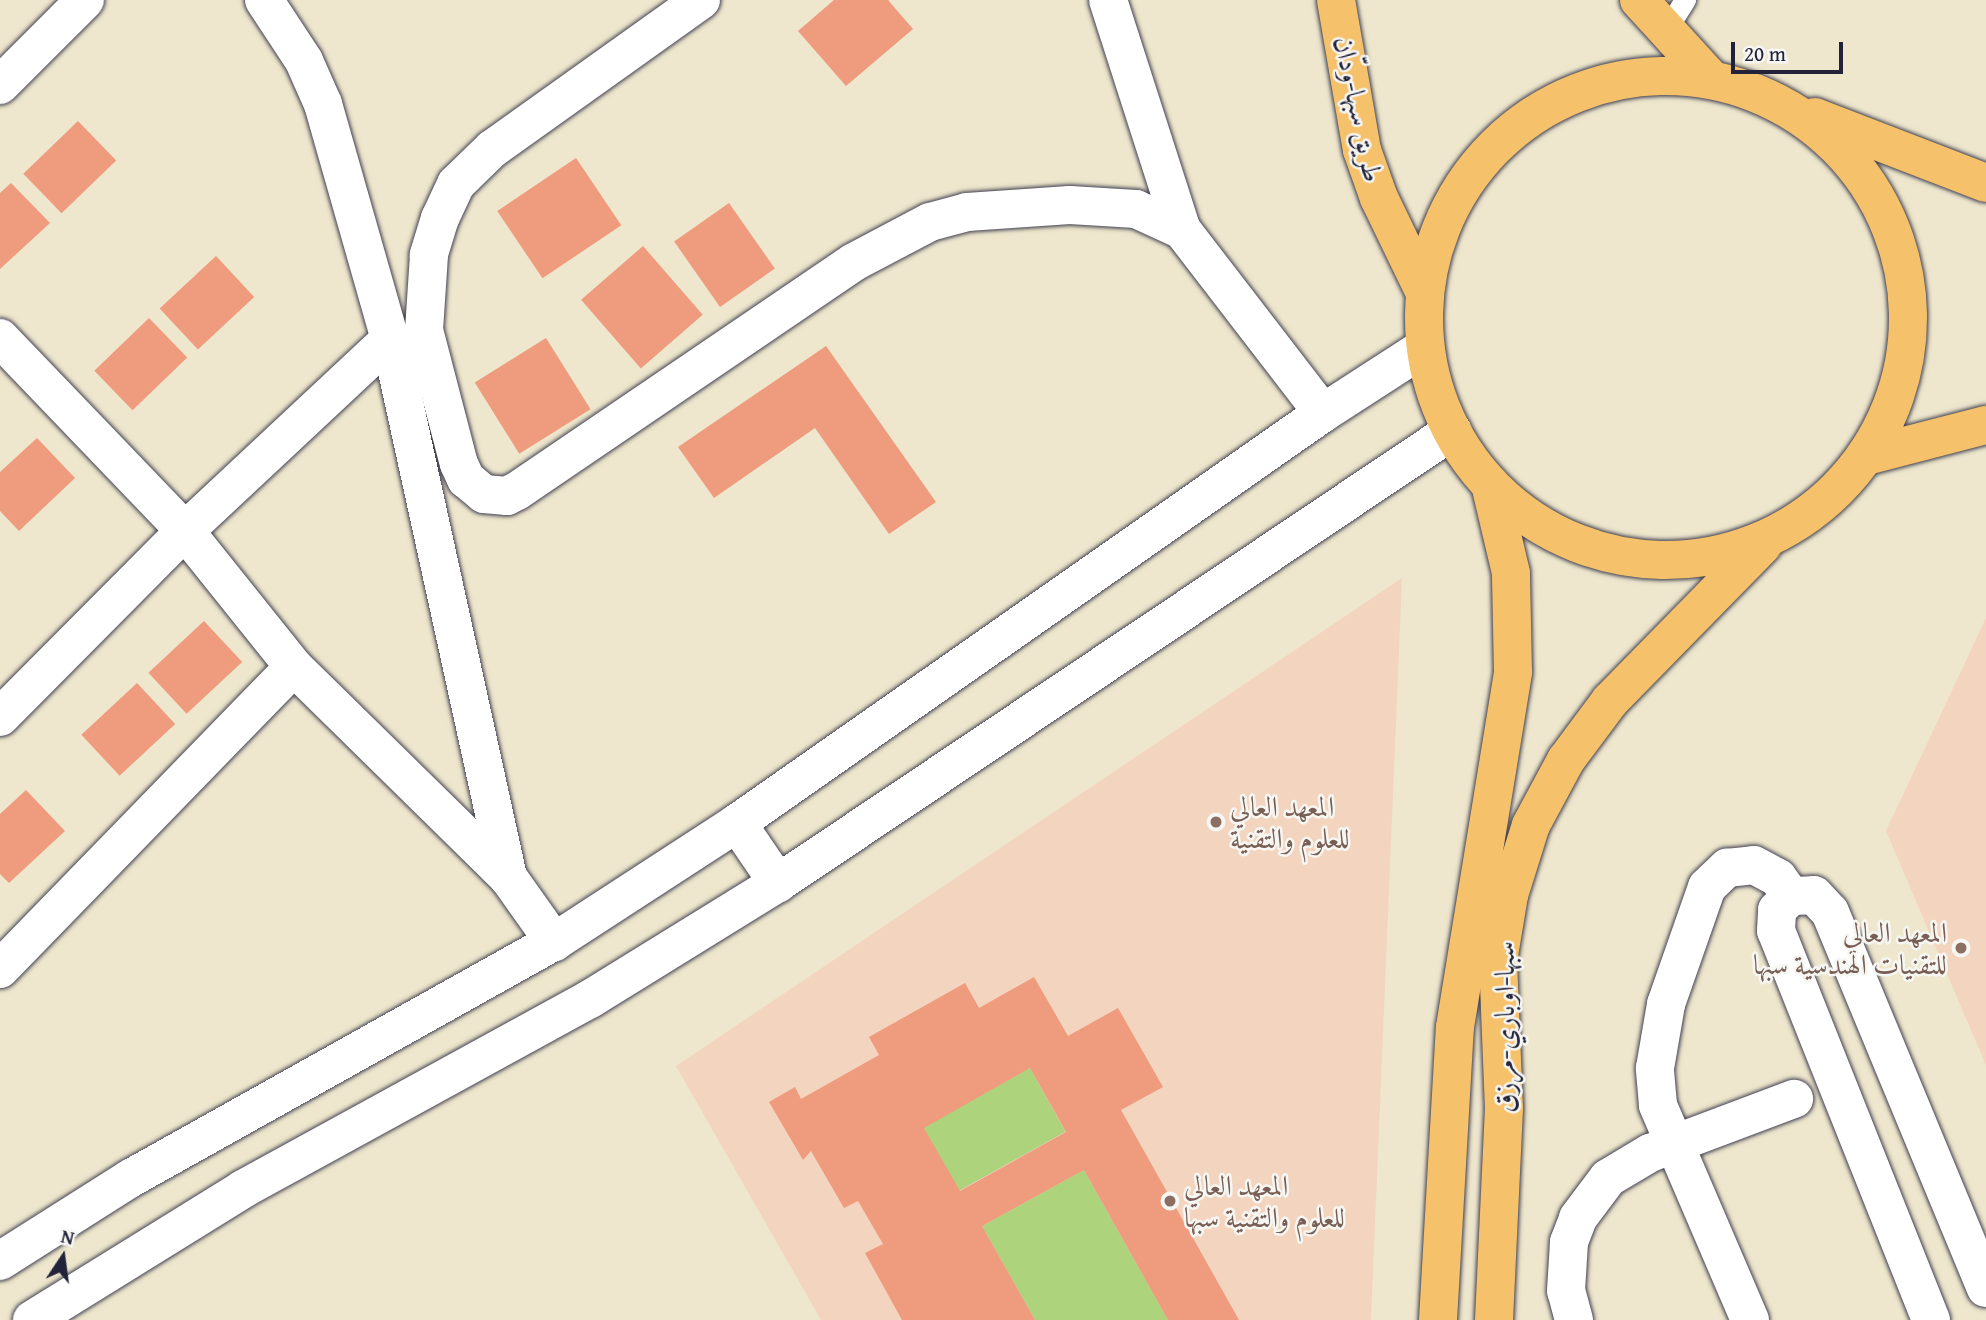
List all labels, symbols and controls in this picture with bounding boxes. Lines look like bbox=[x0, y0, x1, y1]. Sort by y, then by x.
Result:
scale bar bbox=[1734, 28, 1846, 72]
street label: طريق سبها-ودّان bbox=[1327, 33, 1391, 185]
text: 20 m bbox=[1744, 38, 1786, 69]
place label: المعهد العالي للعلوم والتقنية bbox=[1230, 789, 1350, 855]
marker: المعهد العالي للعلوم والتقنية bbox=[1208, 814, 1224, 830]
place label: المعهد العالي للتقنيات الهندسية سبها bbox=[1753, 915, 1947, 981]
marker: المعهد العالي للتقنيات الهندسية سبها bbox=[1953, 940, 1969, 956]
street label: سبها-اوباري-مرزق bbox=[1487, 941, 1521, 1113]
place label: المعهد العالي للعلوم والتقنية سبها bbox=[1184, 1168, 1345, 1234]
marker: المعهد العالي للعلوم والتقنية سبها bbox=[1162, 1193, 1178, 1209]
text: N bbox=[58, 1221, 77, 1252]
north arrow bbox=[28, 1222, 98, 1292]

